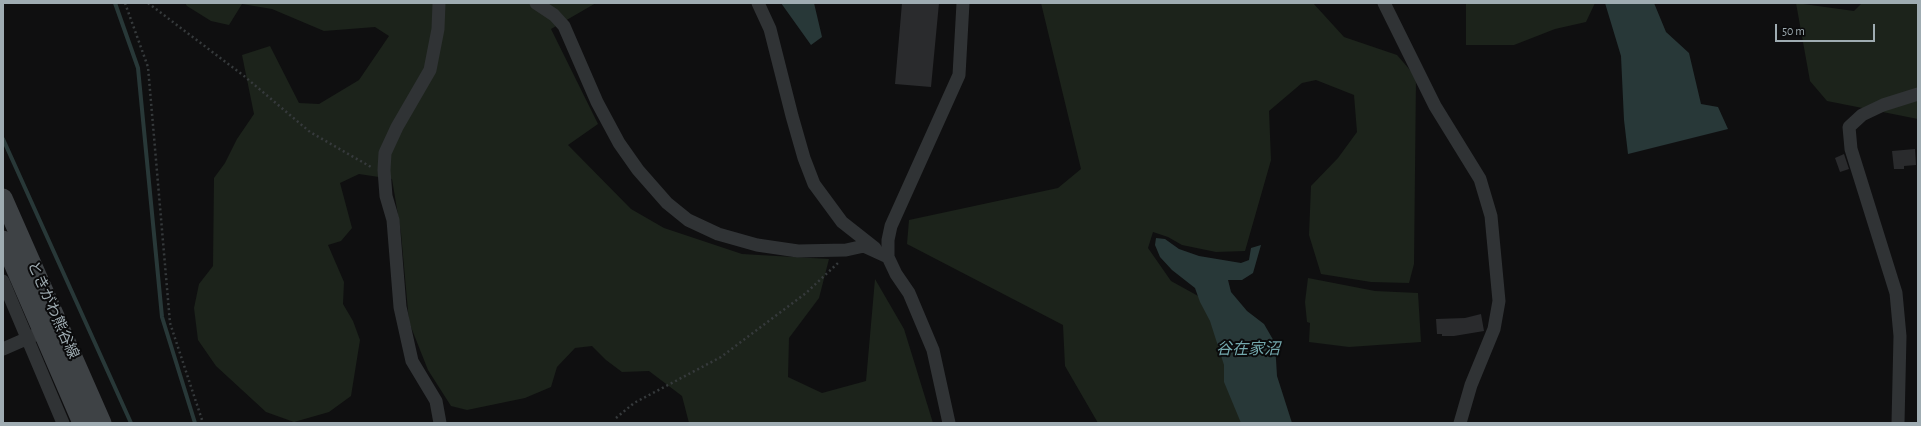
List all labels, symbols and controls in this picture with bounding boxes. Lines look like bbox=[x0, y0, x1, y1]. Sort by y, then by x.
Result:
scale bar bbox=[1777, 16, 1877, 42]
text: 50 m bbox=[1782, 25, 1805, 37]
street label: ときがわ熊谷線 bbox=[23, 258, 83, 362]
water label: 谷在家沼 bbox=[1216, 339, 1280, 359]

